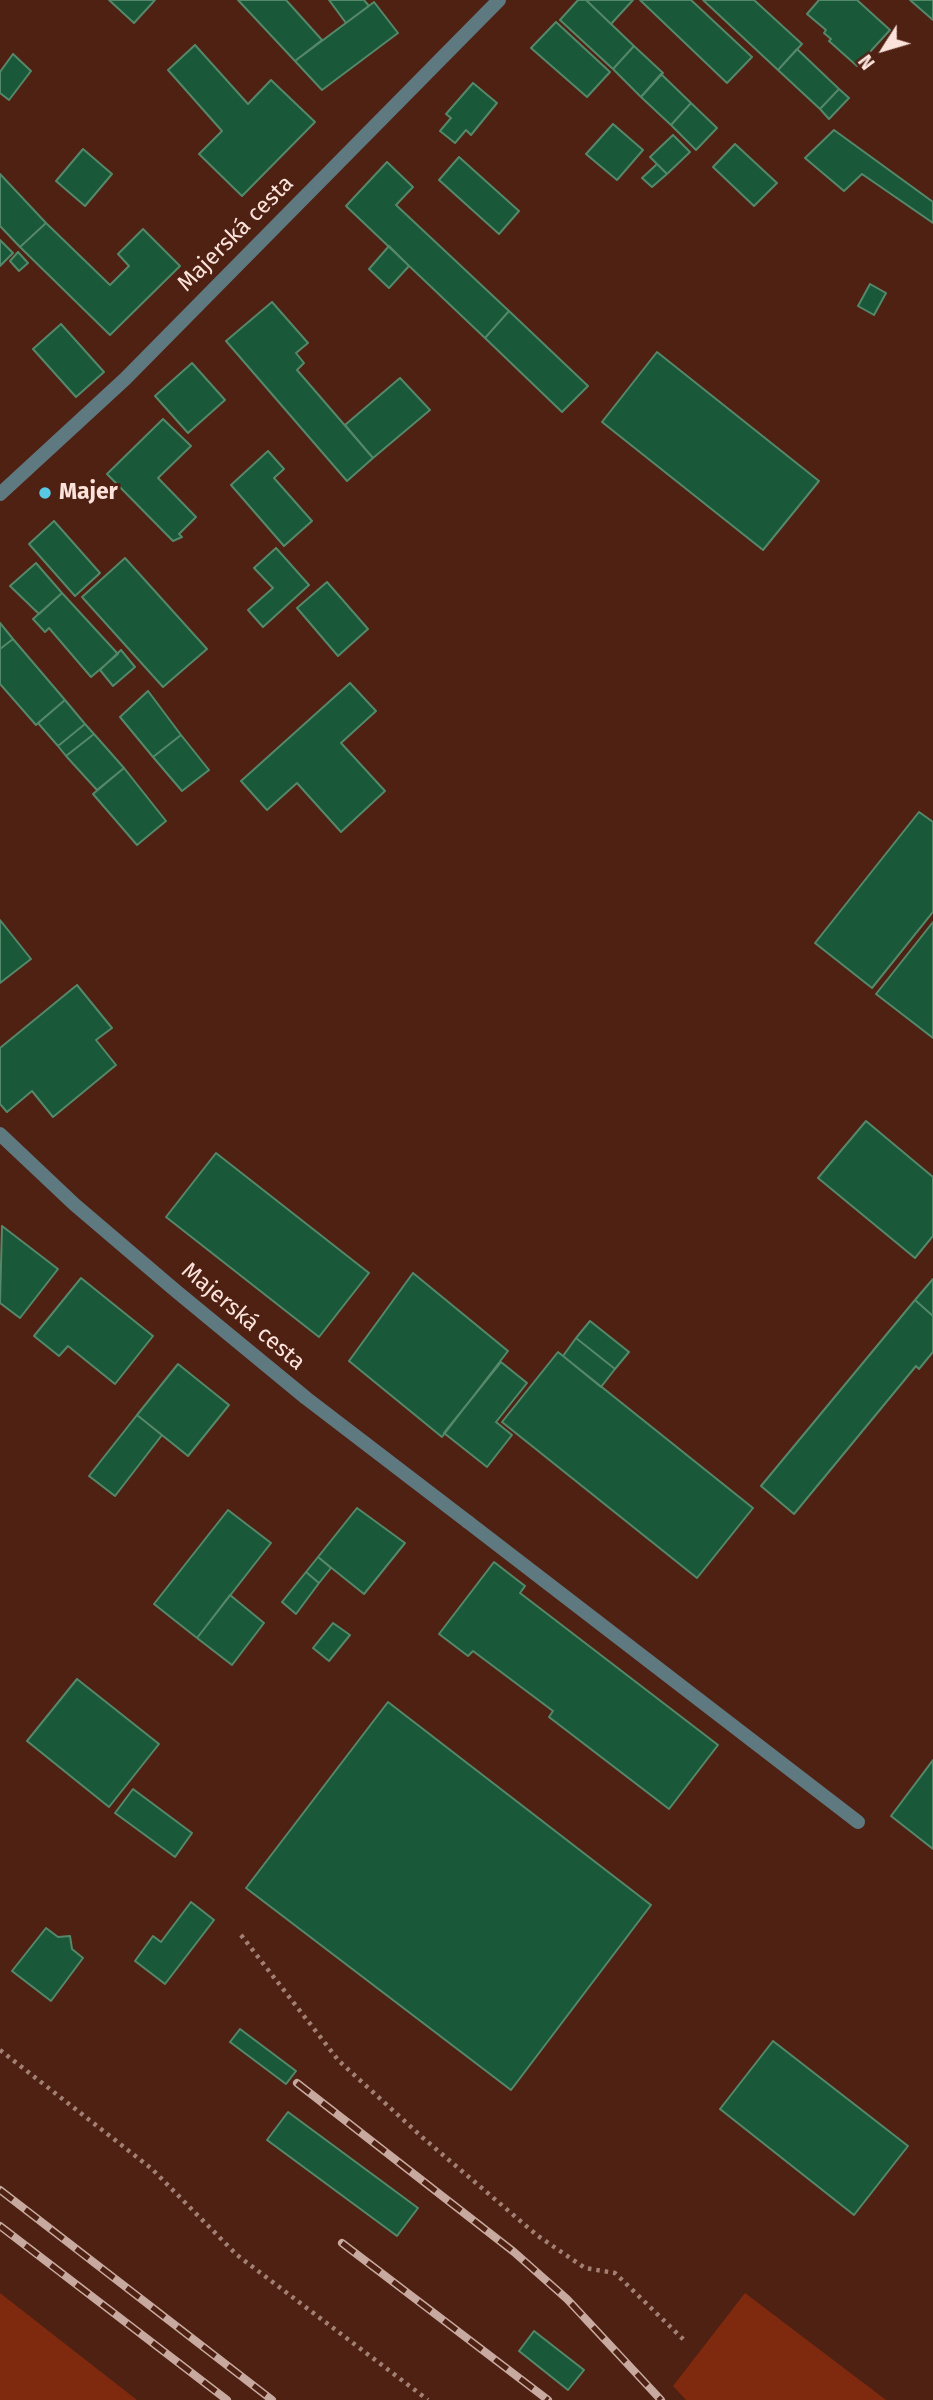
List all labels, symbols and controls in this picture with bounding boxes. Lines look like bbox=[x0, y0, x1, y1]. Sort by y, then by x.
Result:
north arrow bbox=[849, 14, 919, 84]
text: N bbox=[854, 50, 880, 74]
street label: Majerská cesta bbox=[172, 170, 300, 298]
place label: Majer bbox=[59, 479, 118, 507]
marker: Majer bbox=[37, 485, 53, 501]
street label: Majerská cesta bbox=[176, 1257, 310, 1377]

